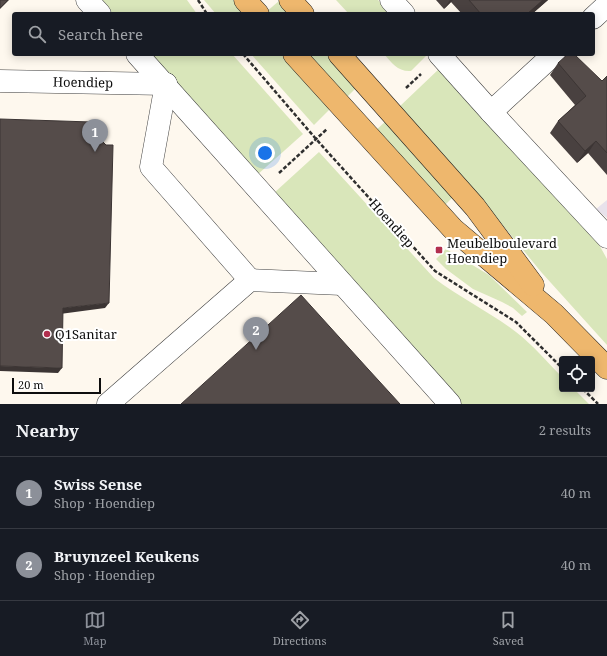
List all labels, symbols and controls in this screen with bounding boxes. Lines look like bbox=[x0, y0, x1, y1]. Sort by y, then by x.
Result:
search box bbox=[12, 12, 595, 56]
icon: search bbox=[26, 23, 48, 45]
text: Search here bbox=[58, 24, 143, 44]
street label: Hoendiep bbox=[53, 72, 113, 92]
pin: 1 bbox=[82, 119, 108, 152]
your location bbox=[255, 143, 275, 163]
street label: Hoendiep bbox=[365, 195, 419, 251]
place label: Meubelboulevard Hoendiep bbox=[447, 234, 557, 267]
marker: Meubelboulevard Hoendiep bbox=[434, 245, 444, 255]
pin: 2 bbox=[243, 317, 269, 350]
place label: Q1Sanitar bbox=[55, 325, 117, 343]
marker: Q1Sanitar bbox=[42, 329, 52, 339]
map controls bbox=[559, 356, 595, 392]
button: locate bbox=[559, 356, 595, 392]
scale bar bbox=[12, 376, 101, 395]
text: 20 m bbox=[18, 377, 44, 392]
text: Nearby bbox=[16, 419, 79, 442]
text: 2 results bbox=[539, 421, 591, 439]
text: Swiss Sense bbox=[54, 474, 142, 494]
text: 1 bbox=[25, 484, 33, 502]
text: 40 m bbox=[561, 484, 591, 502]
text: Shop · Hoendiep bbox=[54, 494, 155, 512]
text: Bruynzeel Keukens bbox=[54, 546, 199, 566]
text: 2 bbox=[25, 556, 33, 574]
text: 40 m bbox=[561, 556, 591, 574]
text: Shop · Hoendiep bbox=[54, 566, 155, 584]
tab: Map bbox=[83, 609, 106, 648]
tab: Directions bbox=[273, 609, 326, 648]
tab: Saved bbox=[493, 609, 524, 648]

